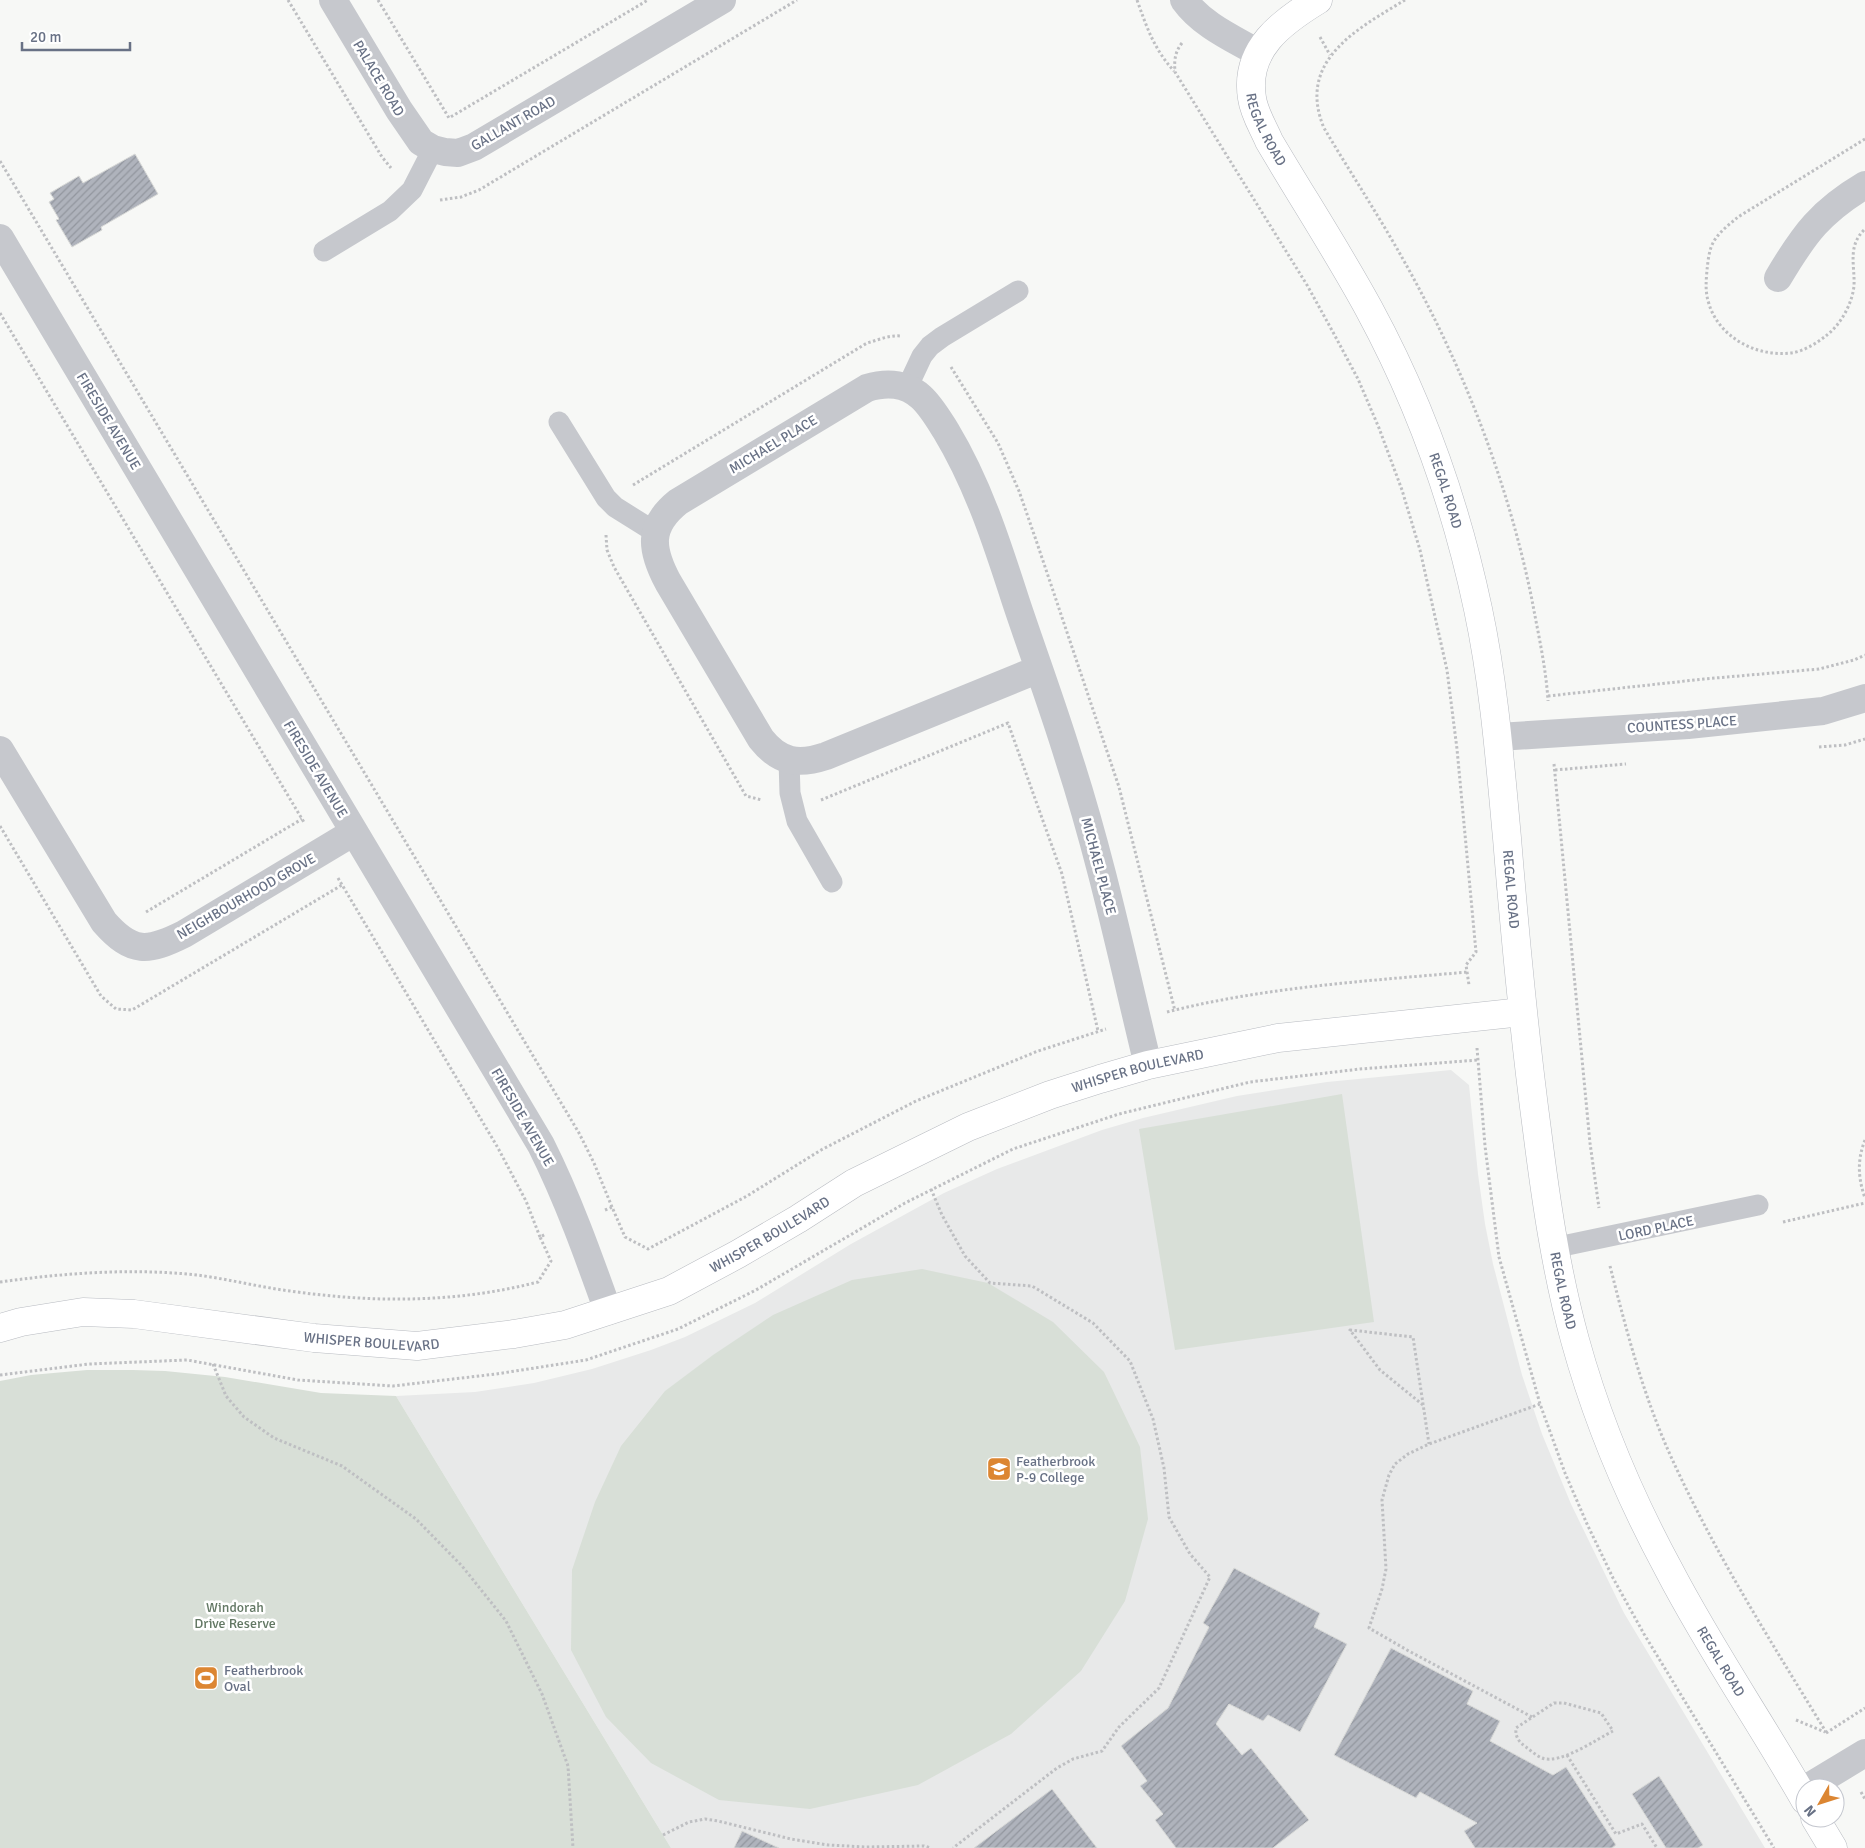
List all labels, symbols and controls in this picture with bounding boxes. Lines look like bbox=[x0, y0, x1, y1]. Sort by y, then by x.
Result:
scale bar bbox=[22, 20, 130, 52]
text: 20 m bbox=[30, 28, 61, 46]
street label: PALACE ROAD bbox=[349, 37, 408, 119]
street label: GALLANT ROAD bbox=[468, 92, 559, 154]
street label: REGAL ROAD bbox=[1242, 92, 1290, 169]
street label: FIRESIDE AVENUE bbox=[73, 370, 144, 473]
street label: MICHAEL PLACE bbox=[726, 411, 821, 477]
street label: REGAL ROAD bbox=[1425, 450, 1466, 531]
street label: COUNTESS PLACE bbox=[1627, 712, 1737, 737]
street label: FIRESIDE AVENUE bbox=[280, 718, 351, 821]
street label: MICHAEL PLACE bbox=[1077, 816, 1120, 917]
street label: REGAL ROAD bbox=[1499, 849, 1523, 929]
street label: NEIGHBOURHOOD GROVE bbox=[174, 850, 319, 943]
street label: WHISPER BOULEVARD bbox=[1069, 1046, 1205, 1097]
street label: FIRESIDE AVENUE bbox=[488, 1065, 558, 1169]
street label: WHISPER BOULEVARD bbox=[707, 1193, 833, 1277]
street label: LORD PLACE bbox=[1617, 1212, 1695, 1245]
street label: REGAL ROAD bbox=[1546, 1250, 1580, 1331]
street label: WHISPER BOULEVARD bbox=[303, 1329, 440, 1355]
place label: Featherbrook P-9 College bbox=[1016, 1453, 1095, 1486]
school or university icon: Featherbrook P-9 College bbox=[986, 1456, 1012, 1482]
park label: Windorah Drive Reserve bbox=[194, 1599, 276, 1632]
street label: REGAL ROAD bbox=[1693, 1623, 1748, 1700]
place label: Featherbrook Oval bbox=[224, 1662, 303, 1695]
sports icon: Featherbrook Oval bbox=[193, 1665, 219, 1691]
north arrow bbox=[1795, 1778, 1845, 1828]
text: N bbox=[1801, 1802, 1820, 1820]

